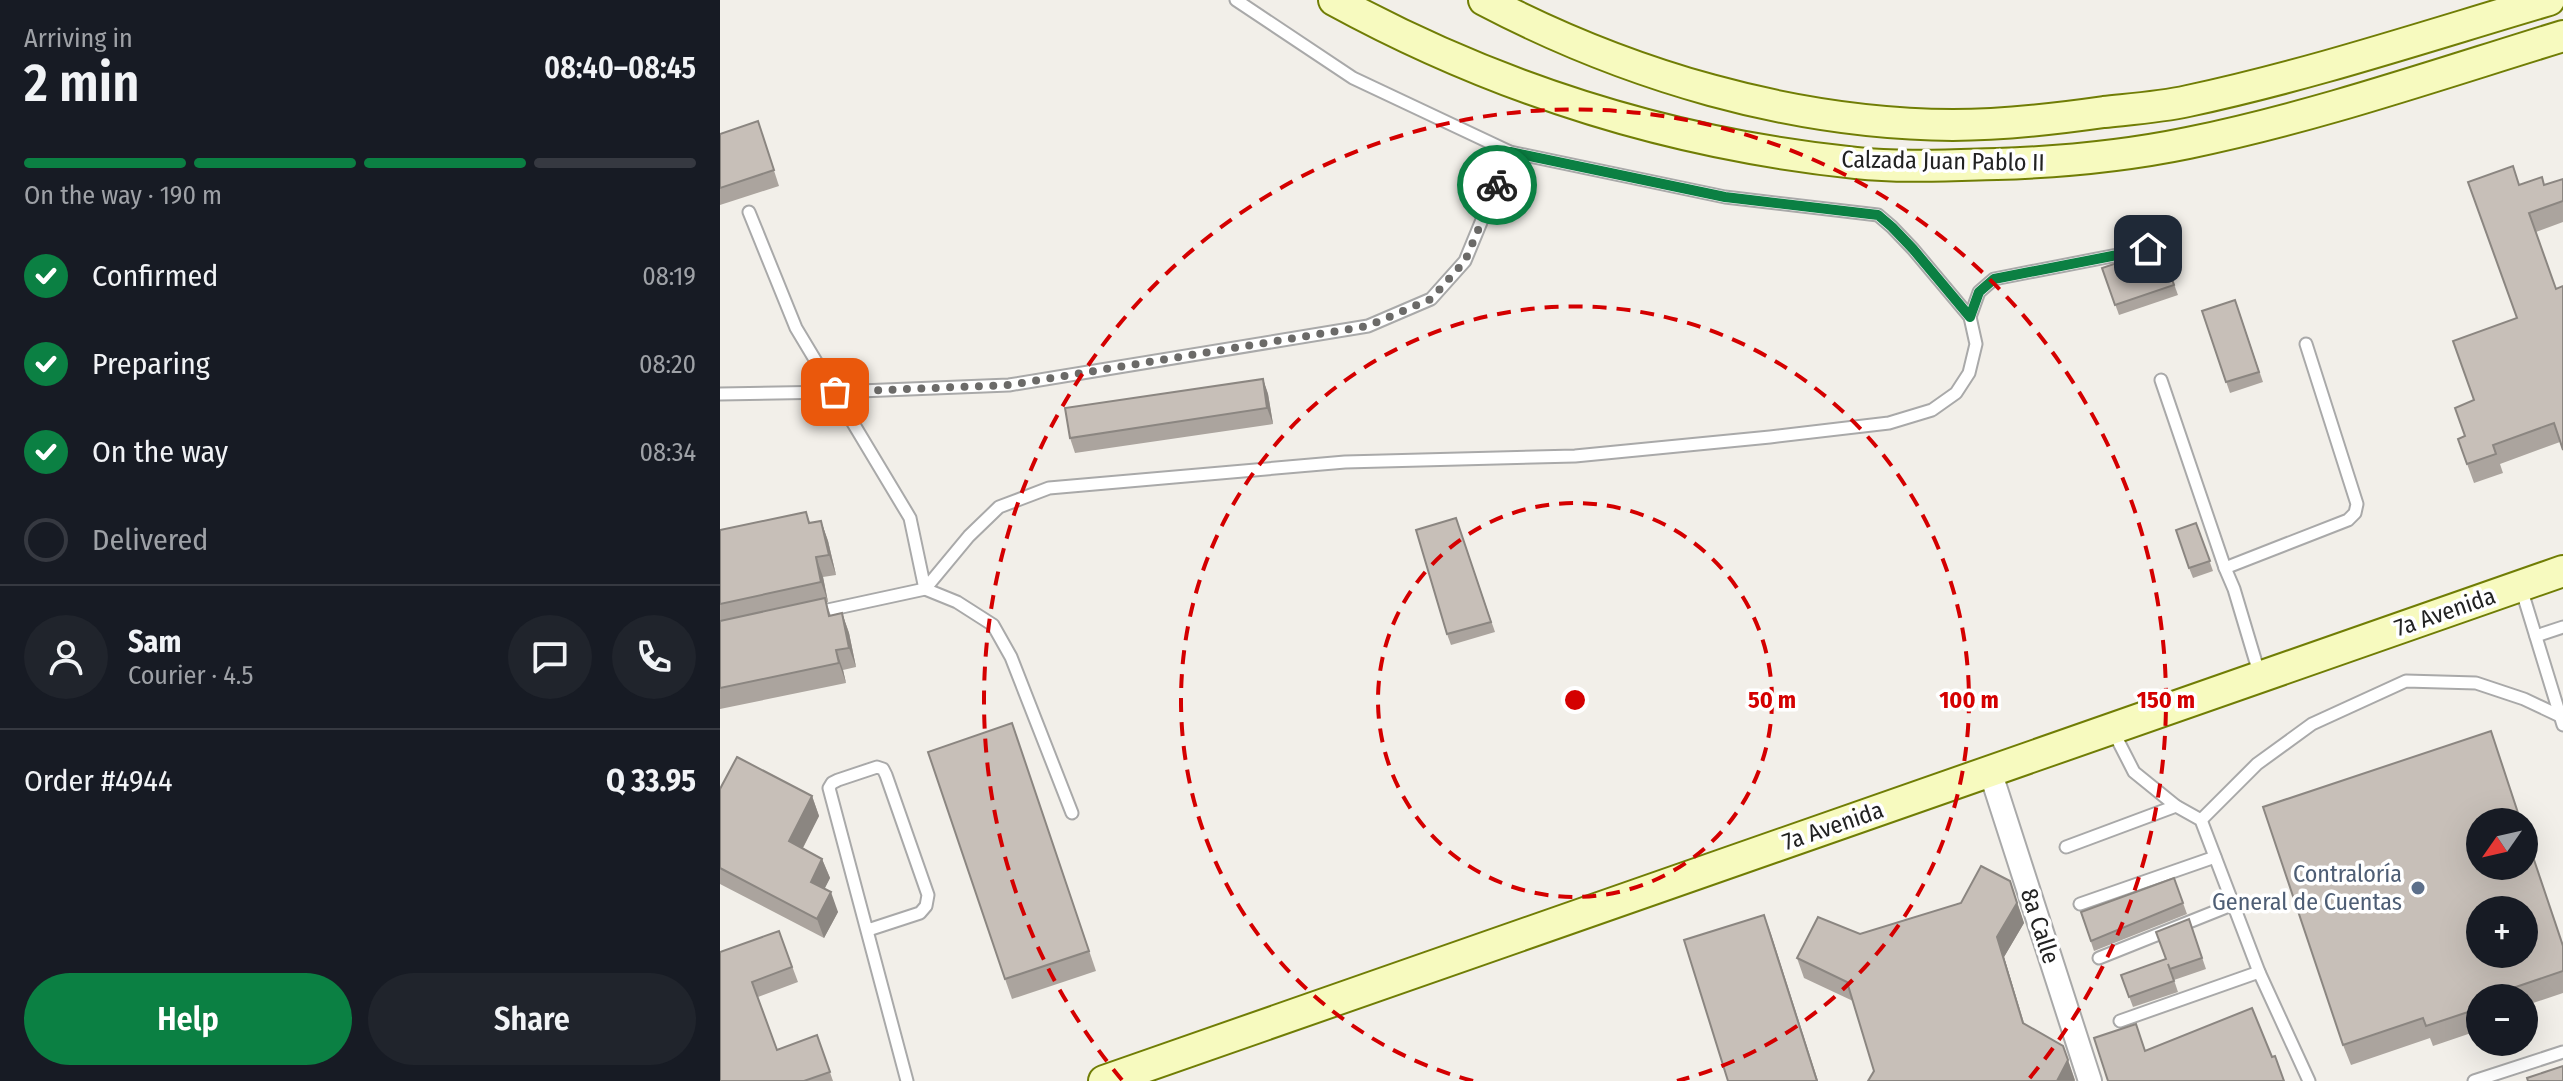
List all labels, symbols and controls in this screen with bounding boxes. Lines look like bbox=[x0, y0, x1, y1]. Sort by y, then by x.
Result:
text: Arriving in bbox=[24, 23, 133, 54]
text: 08:40–08:45 bbox=[544, 50, 696, 86]
text: 2 min bbox=[24, 52, 140, 115]
courier bbox=[1457, 145, 1537, 225]
street label: Calzada Juan Pablo II bbox=[1841, 145, 2045, 177]
icon: bike bbox=[1475, 163, 1519, 207]
text: On the way · 190 m bbox=[24, 180, 222, 211]
pin bbox=[2114, 215, 2182, 283]
icon: home bbox=[2126, 227, 2170, 271]
icon: check bbox=[24, 254, 68, 298]
text: Confirmed bbox=[92, 258, 218, 294]
text: 08:19 bbox=[642, 261, 696, 292]
icon: check bbox=[24, 342, 68, 386]
text: Preparing bbox=[92, 346, 210, 382]
text: 08:20 bbox=[639, 349, 696, 380]
pin bbox=[801, 358, 869, 426]
icon: bag bbox=[813, 370, 857, 414]
icon: check bbox=[24, 430, 68, 474]
text: On the way bbox=[92, 434, 228, 470]
text: 08:34 bbox=[640, 437, 696, 468]
text: Delivered bbox=[92, 522, 208, 558]
street label: 7a Avenida bbox=[2391, 582, 2499, 642]
button: person bbox=[24, 615, 108, 699]
button: chat bbox=[508, 615, 592, 699]
button: phone bbox=[612, 615, 696, 699]
text: Sam bbox=[128, 624, 181, 660]
text: Courier · 4.5 bbox=[128, 660, 254, 691]
centre of rings bbox=[1561, 686, 1589, 714]
text: 50 m bbox=[1748, 686, 1796, 714]
text: 100 m bbox=[1939, 686, 1999, 714]
text: 150 m bbox=[2137, 686, 2195, 714]
text: Order #4944 bbox=[24, 763, 172, 799]
text: Q 33.95 bbox=[606, 763, 696, 799]
street label: 7a Avenida bbox=[1779, 796, 1887, 856]
north arrow bbox=[2466, 808, 2538, 880]
map controls bbox=[2466, 808, 2538, 1056]
place label: Contraloría General de Cuentas bbox=[2212, 860, 2402, 916]
marker: Contraloría General de Cuentas bbox=[2409, 879, 2427, 897]
street label: 8a Calle bbox=[2015, 885, 2065, 967]
button: + bbox=[2466, 896, 2538, 968]
button: Help bbox=[24, 973, 352, 1065]
button: Share bbox=[368, 973, 696, 1065]
button: − bbox=[2466, 984, 2538, 1056]

